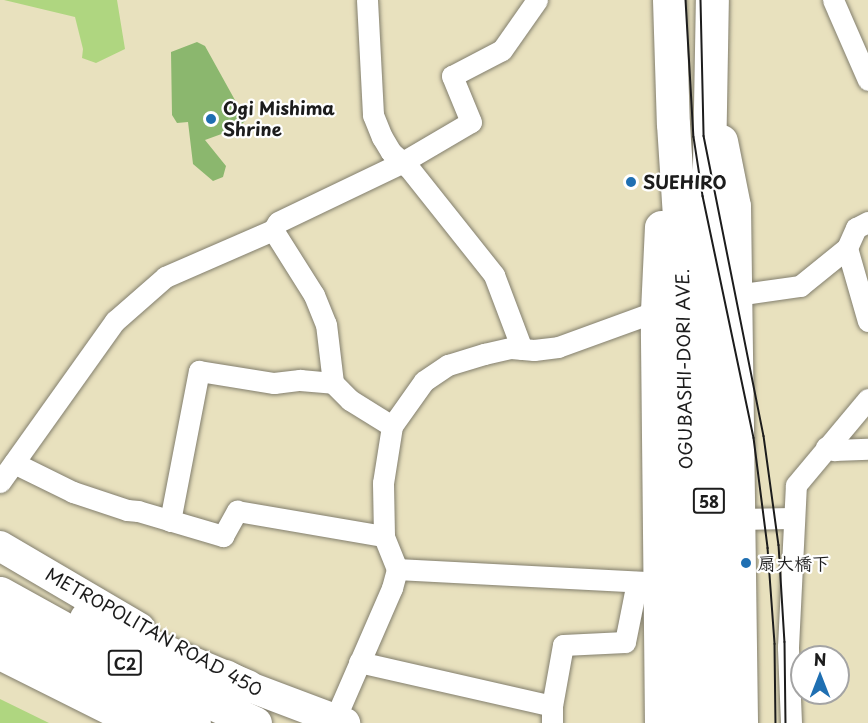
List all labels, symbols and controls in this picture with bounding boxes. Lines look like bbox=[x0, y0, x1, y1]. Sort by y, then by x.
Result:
place label: Ogi Mishima Shrine bbox=[223, 98, 335, 140]
marker: Ogi Mishima Shrine bbox=[204, 112, 218, 126]
place label: SUEHIRO bbox=[643, 171, 726, 193]
marker: SUEHIRO bbox=[624, 175, 638, 189]
street label: OGUBASHI-DORI AVE. bbox=[671, 268, 697, 470]
road number: 58 bbox=[692, 488, 726, 514]
place label: 扇大橋下 bbox=[758, 552, 830, 574]
marker: 扇大橋下 bbox=[739, 556, 753, 570]
street label: METROPOLITAN ROAD 450 bbox=[42, 563, 266, 701]
north arrow bbox=[790, 645, 850, 705]
text: N bbox=[814, 647, 826, 671]
road number: C2 bbox=[107, 650, 143, 676]

